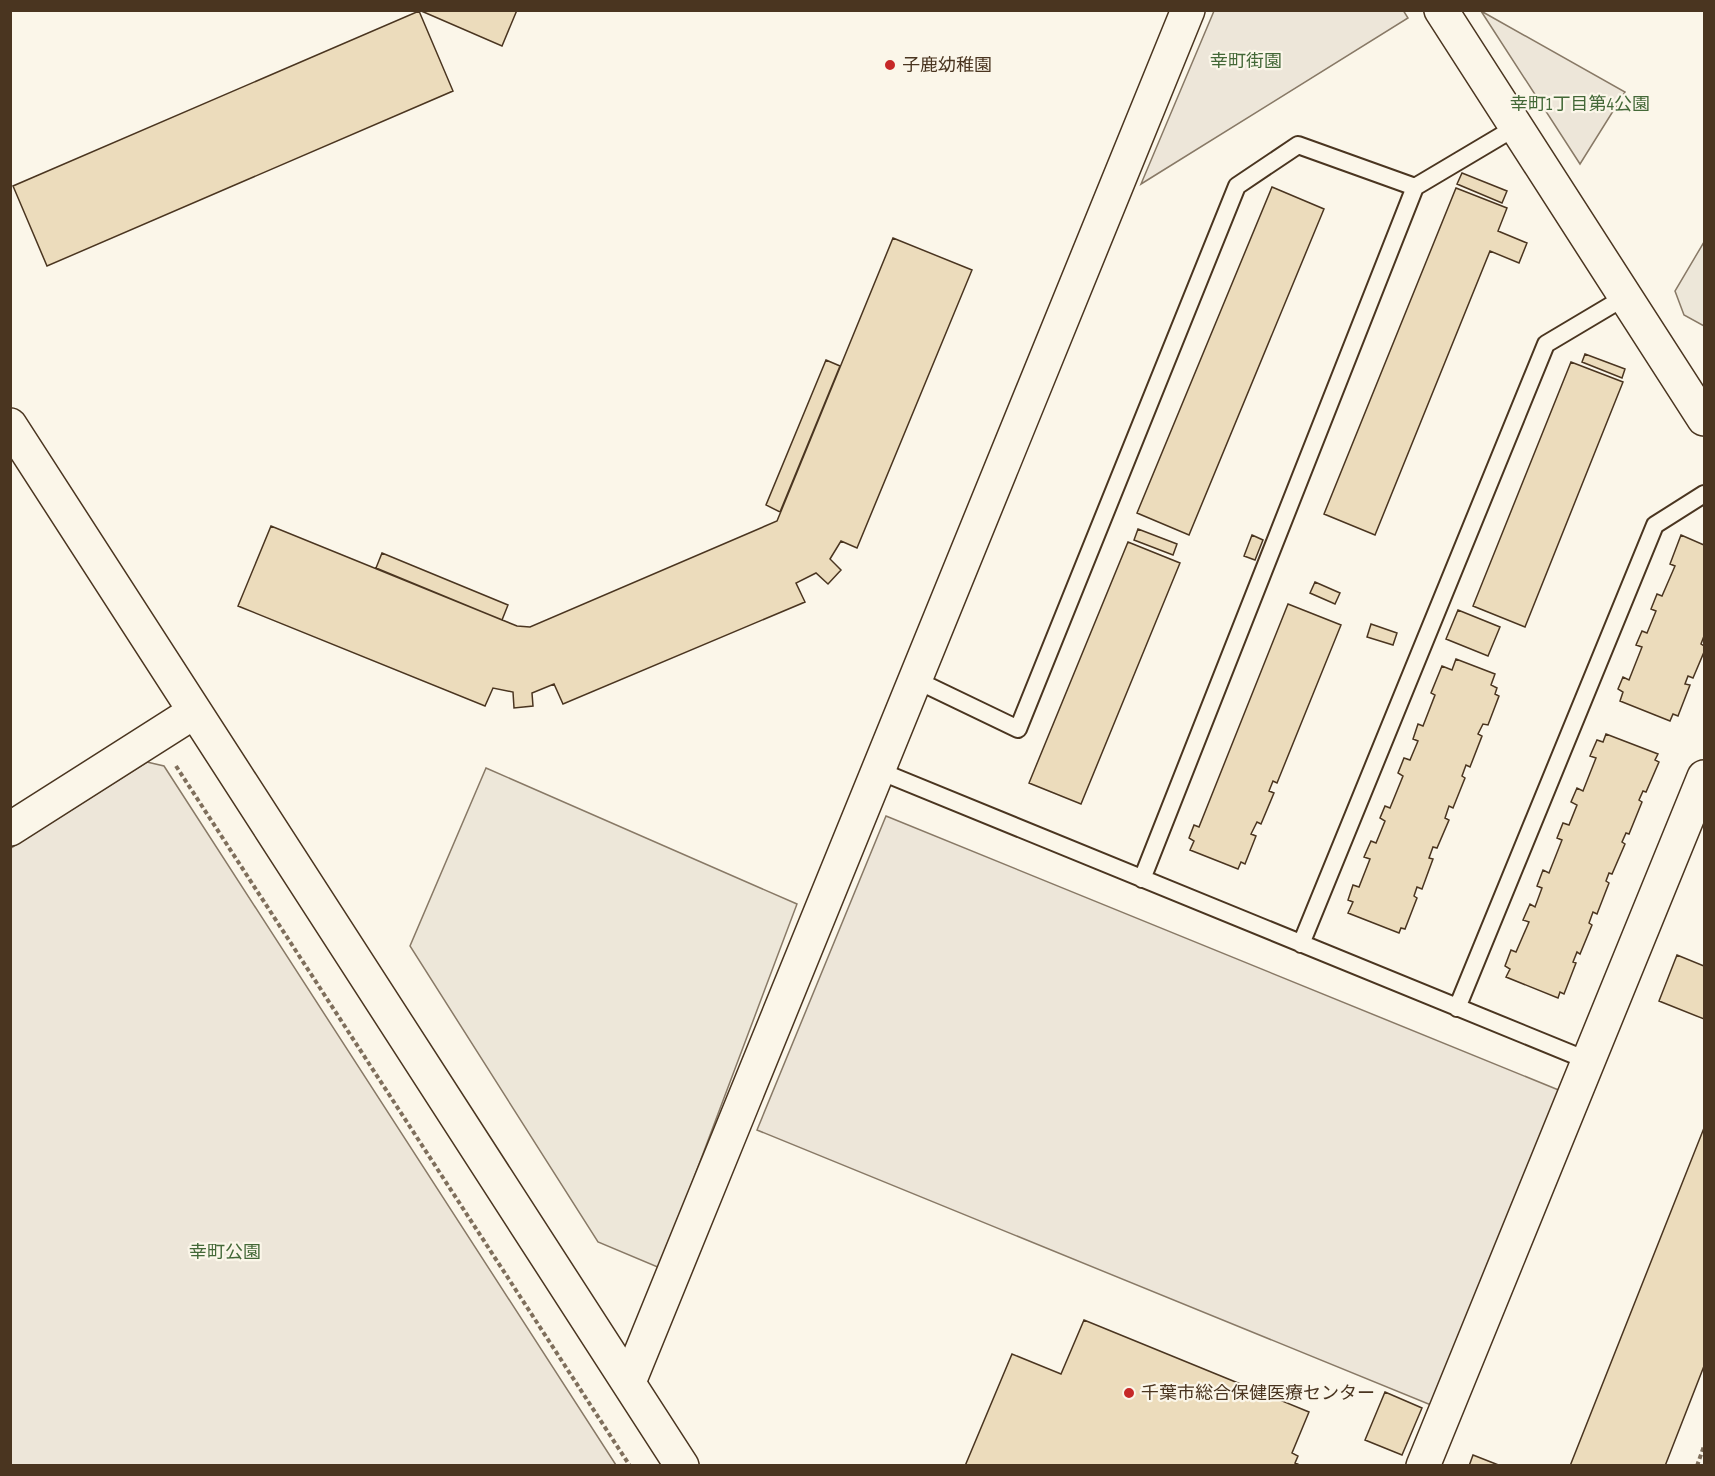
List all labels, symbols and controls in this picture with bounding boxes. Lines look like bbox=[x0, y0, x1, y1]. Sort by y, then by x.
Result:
park label: 幸町街園 bbox=[1210, 51, 1282, 72]
place label: 子鹿幼稚園 bbox=[902, 55, 992, 76]
marker: 子鹿幼稚園 bbox=[883, 58, 897, 72]
park label: 幸町1丁目第4公園 bbox=[1510, 94, 1650, 115]
park label: 幸町公園 bbox=[189, 1242, 261, 1263]
place label: 千葉市総合保健医療センター bbox=[1141, 1383, 1375, 1404]
marker: 千葉市総合保健医療センター bbox=[1122, 1386, 1136, 1400]

